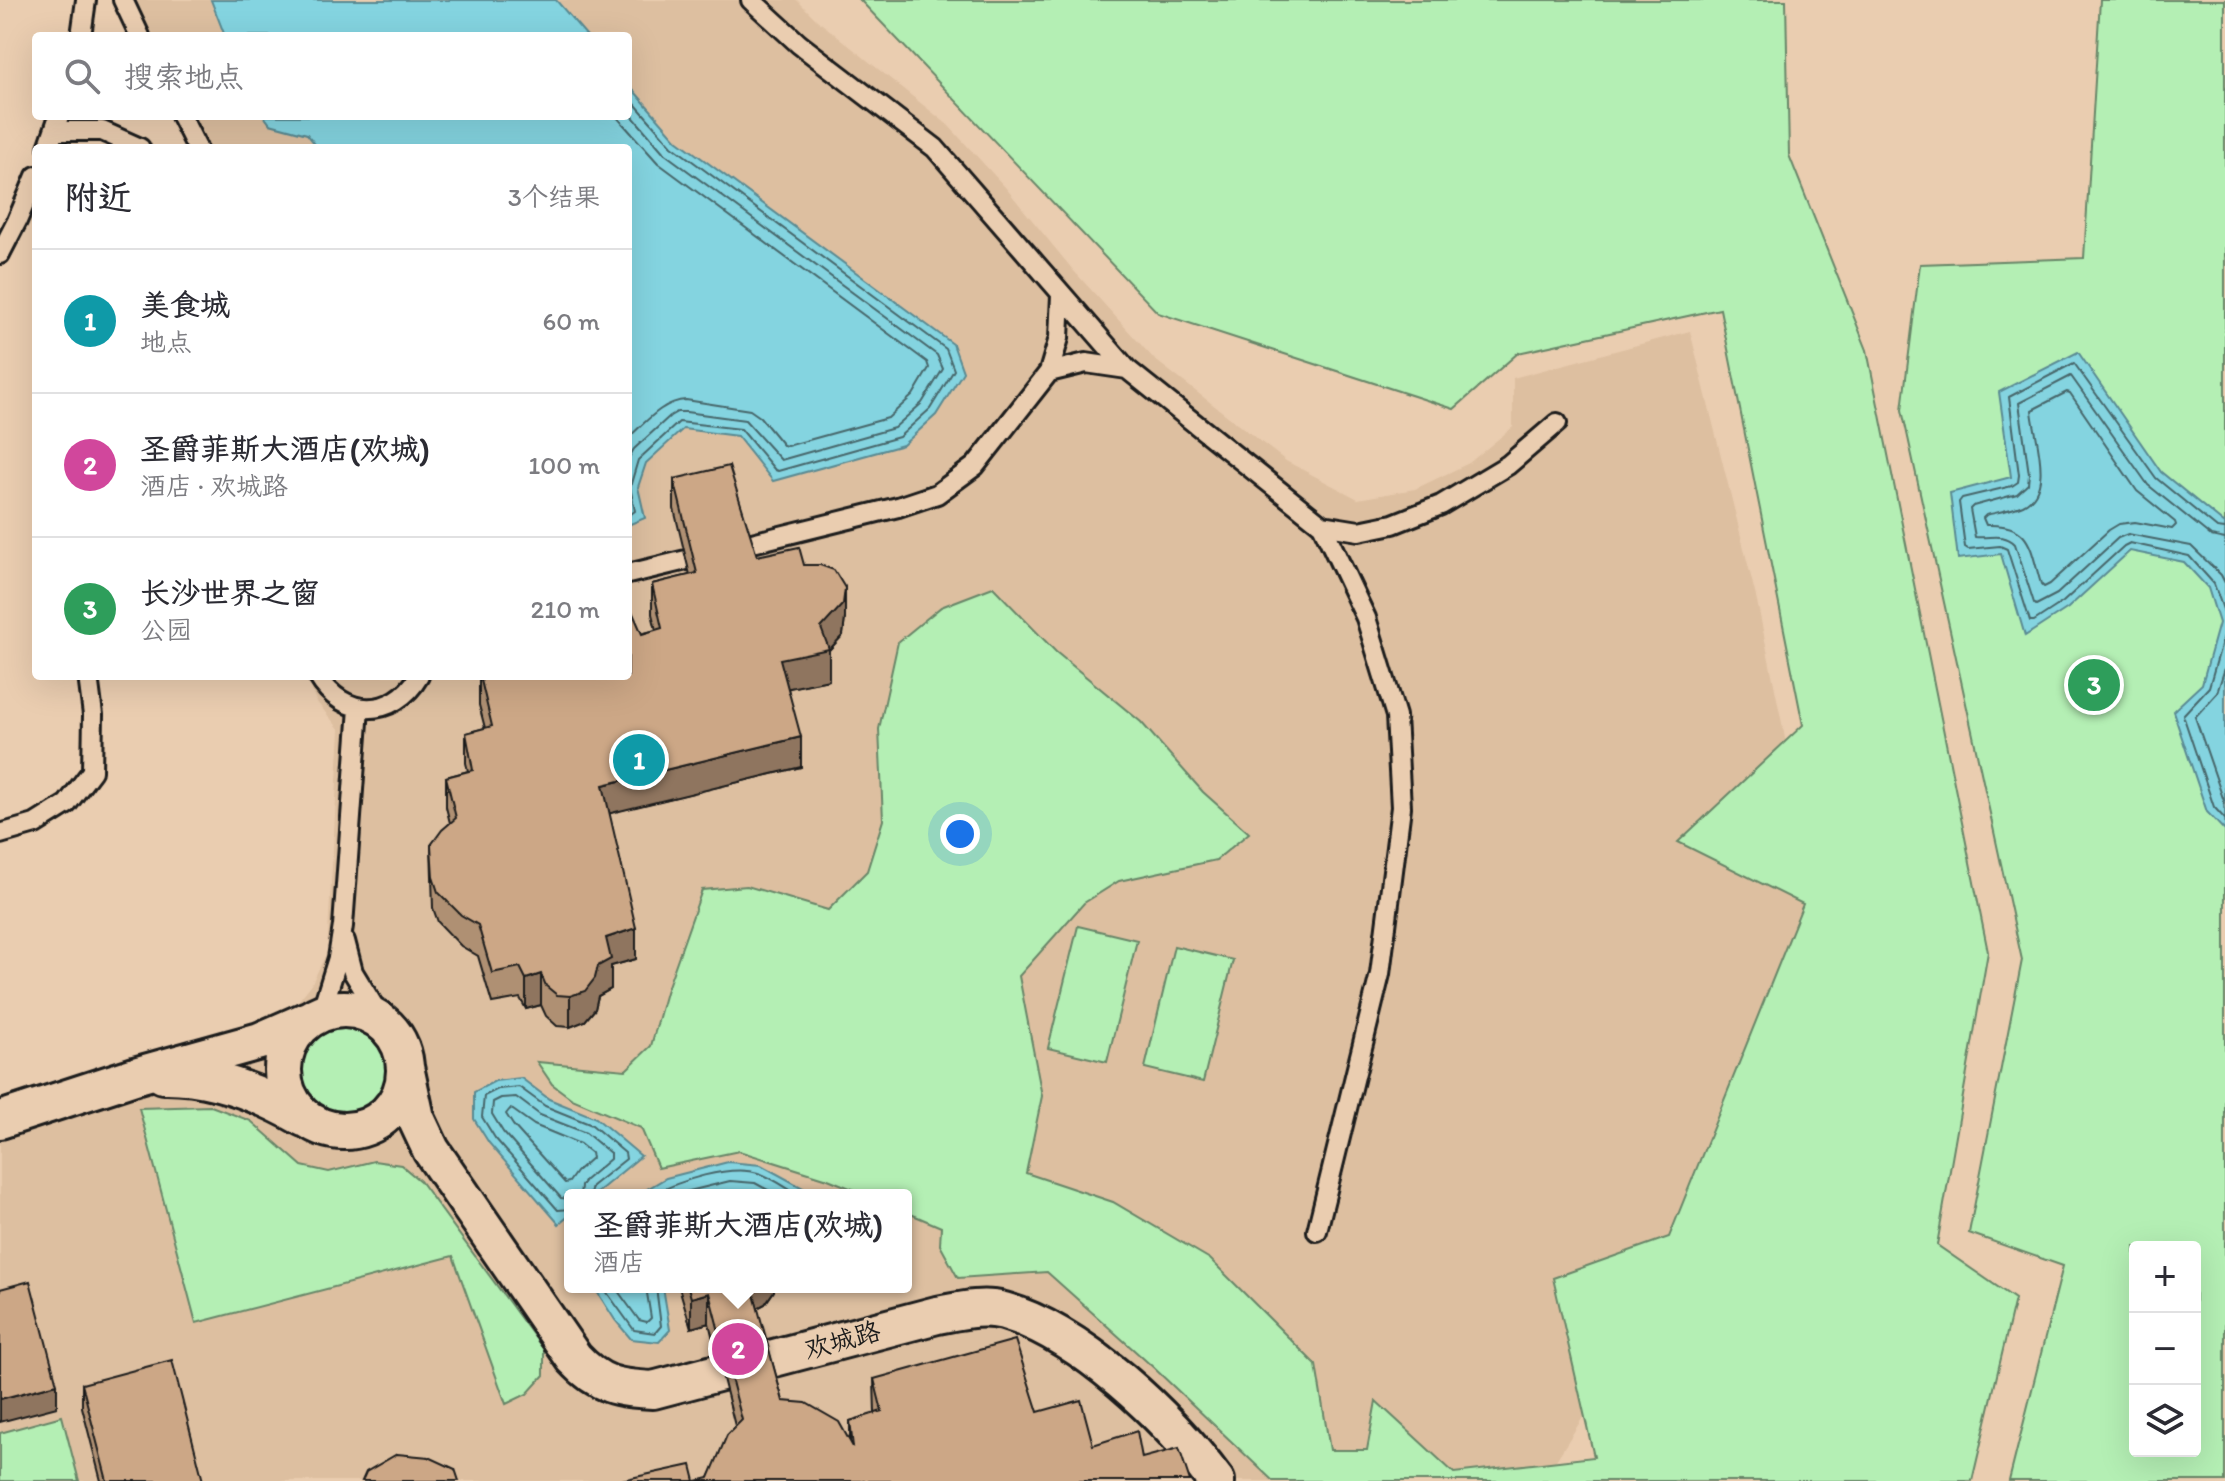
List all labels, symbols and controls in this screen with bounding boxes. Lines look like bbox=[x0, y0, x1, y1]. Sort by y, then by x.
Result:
search box bbox=[32, 32, 632, 120]
icon: search bbox=[60, 54, 104, 98]
text: 搜索地点 bbox=[124, 58, 244, 95]
text: 附近 bbox=[64, 177, 132, 218]
text: 3个结果 bbox=[508, 181, 600, 213]
text: 美食城 bbox=[140, 286, 230, 323]
text: 1 bbox=[84, 305, 96, 337]
text: 60 m bbox=[543, 305, 600, 337]
text: 地点 bbox=[140, 326, 192, 358]
text: 圣爵菲斯大酒店(欢城) bbox=[140, 430, 430, 467]
text: 2 bbox=[83, 449, 97, 481]
text: 100 m bbox=[528, 449, 600, 481]
text: 酒店 · 欢城路 bbox=[140, 470, 288, 502]
text: 长沙世界之窗 bbox=[140, 574, 320, 611]
text: 3 bbox=[83, 593, 97, 625]
text: 210 m bbox=[531, 593, 600, 625]
text: 公园 bbox=[140, 614, 192, 646]
pin: 3 bbox=[2068, 655, 2120, 715]
pin: 1 bbox=[613, 730, 665, 790]
your location bbox=[940, 814, 980, 854]
popup bbox=[564, 1189, 912, 1293]
text: 圣爵菲斯大酒店(欢城) bbox=[593, 1206, 883, 1243]
map controls bbox=[2129, 1241, 2201, 1457]
button: + bbox=[2129, 1241, 2201, 1313]
text: 酒店 bbox=[593, 1246, 645, 1278]
button: − bbox=[2129, 1313, 2201, 1385]
street label: 欢城路 bbox=[800, 1314, 884, 1366]
pin: 2 bbox=[712, 1319, 764, 1379]
button: layers bbox=[2129, 1385, 2201, 1457]

